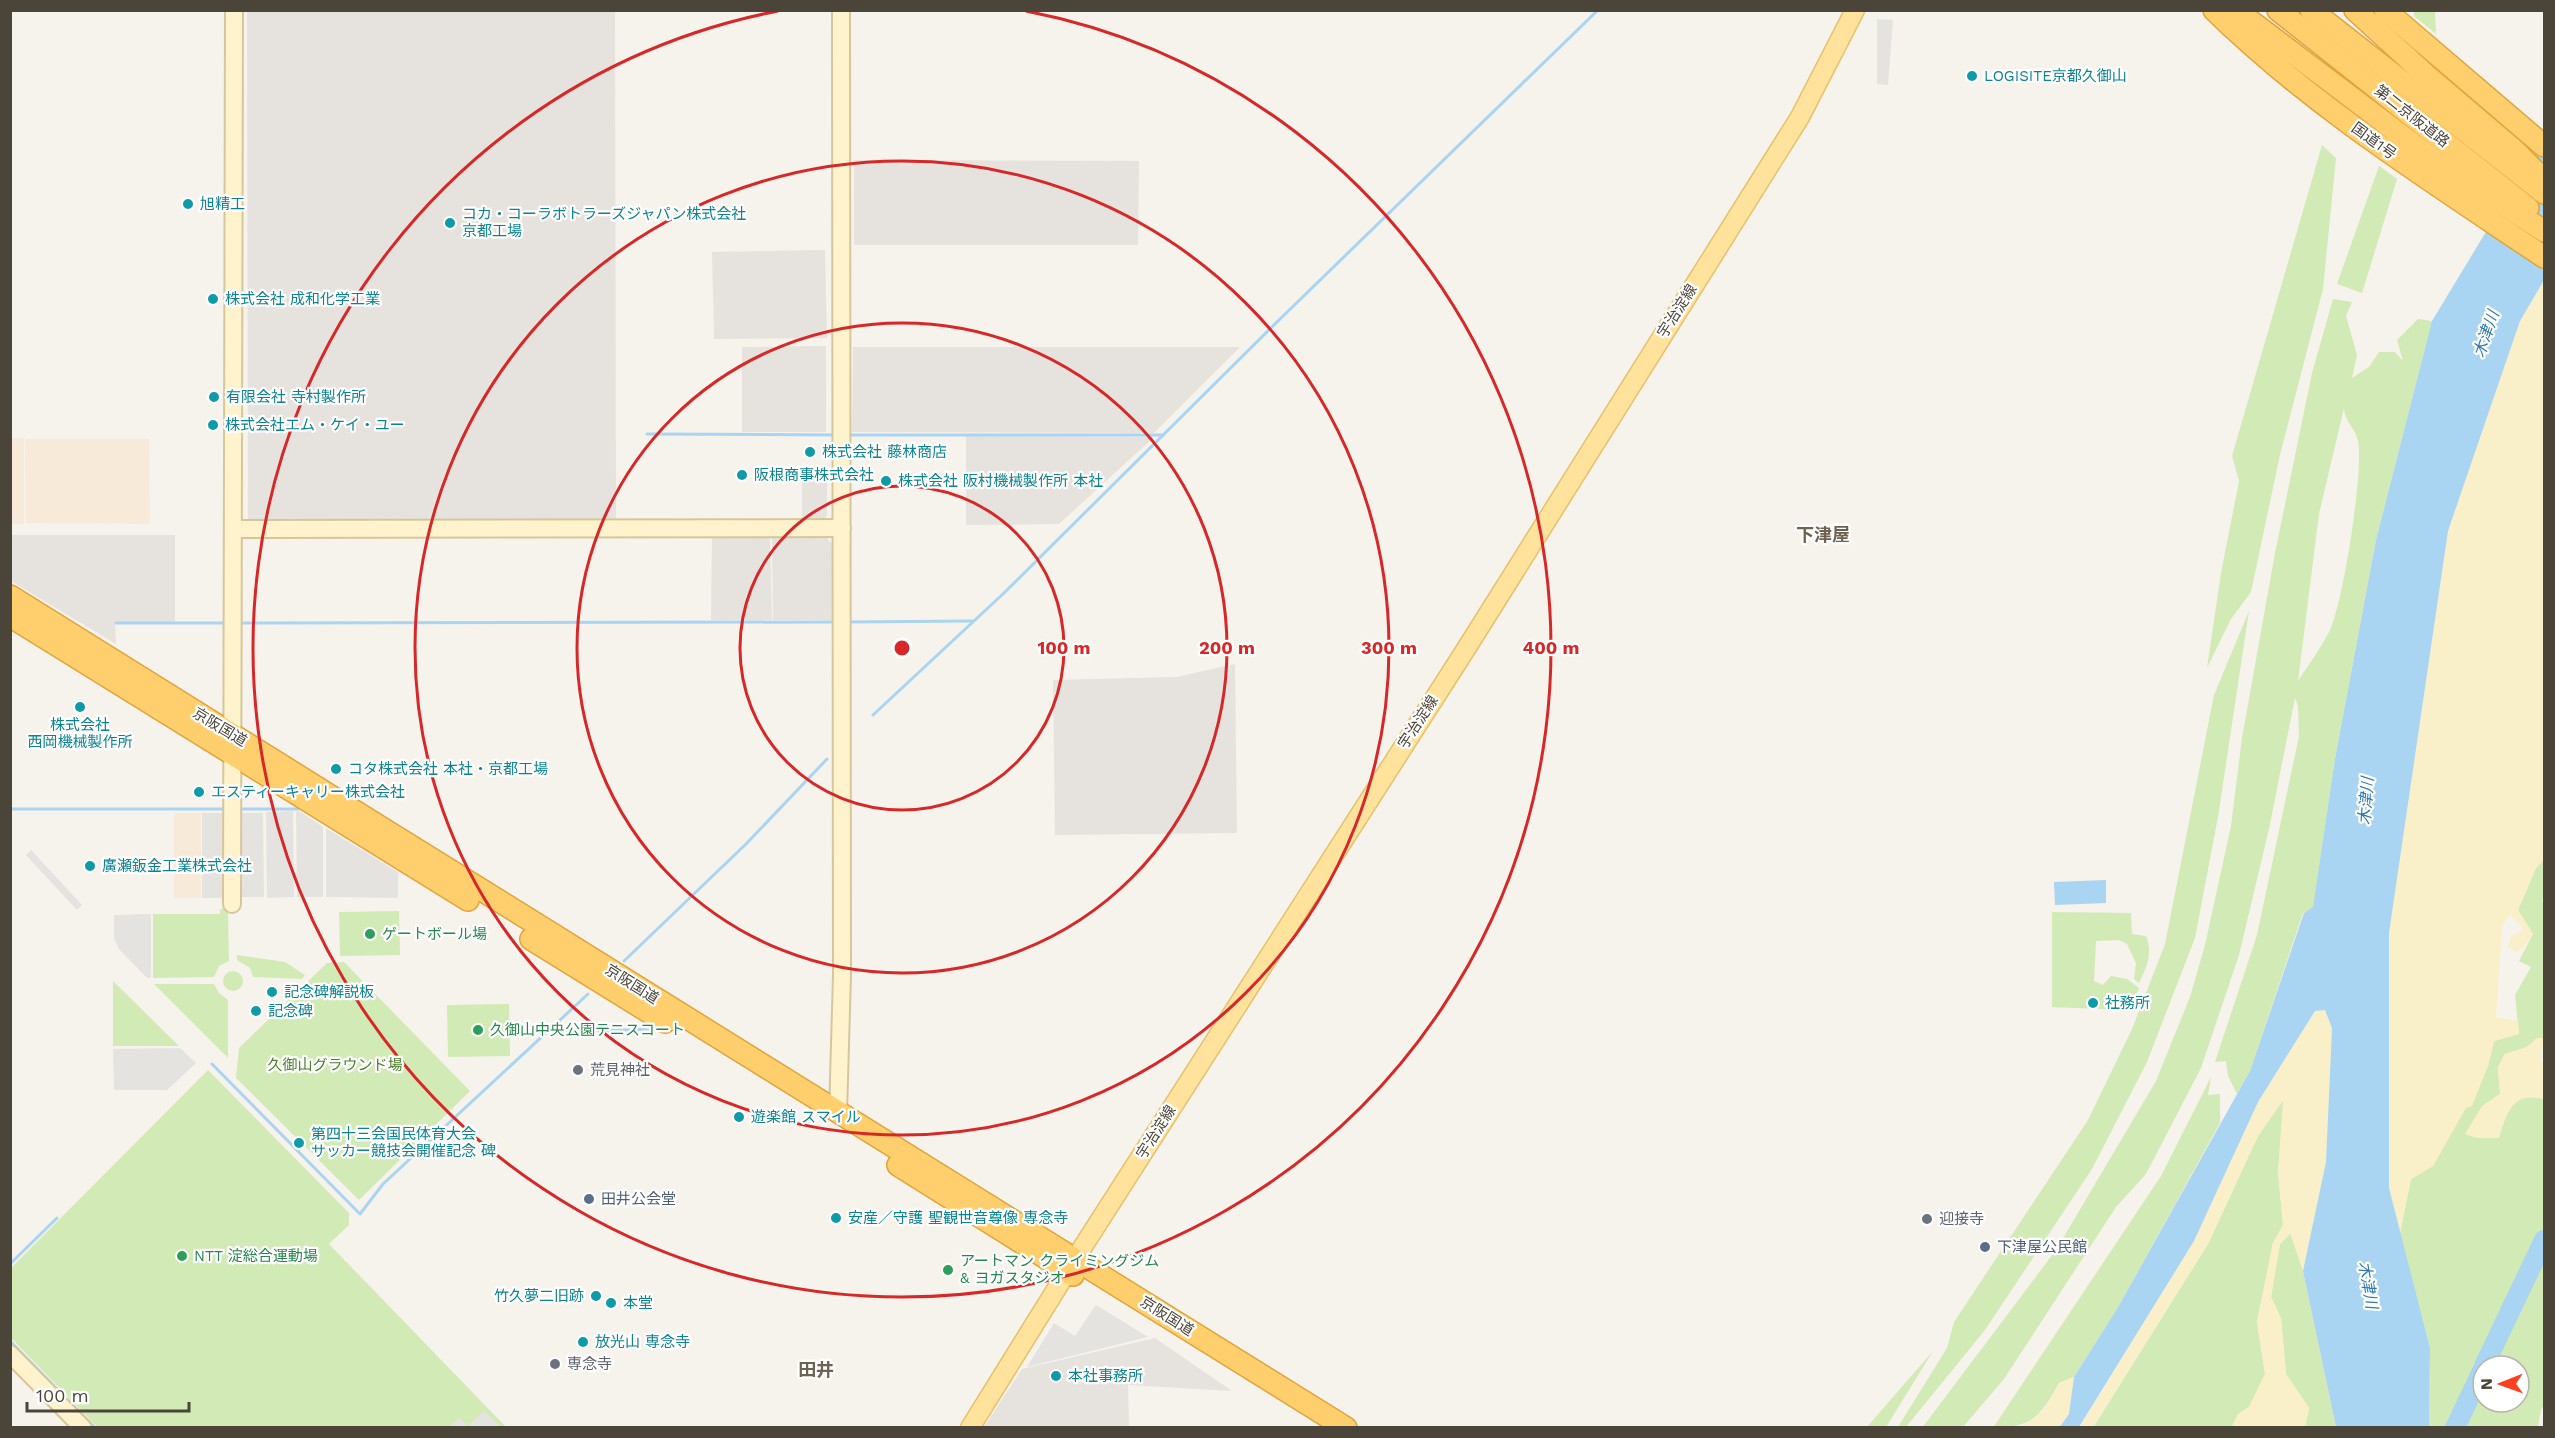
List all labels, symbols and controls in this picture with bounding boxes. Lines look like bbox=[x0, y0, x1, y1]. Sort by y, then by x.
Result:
place label: LOGISITE京都久御山 bbox=[1984, 67, 2127, 85]
marker: LOGISITE京都久御山 bbox=[1965, 69, 1979, 83]
street label: 第二京阪道路 bbox=[2371, 81, 2453, 151]
street label: 国道1号 bbox=[2348, 119, 2400, 163]
place label: 旭精工 bbox=[200, 195, 245, 213]
marker: 旭精工 bbox=[181, 197, 195, 211]
place label: コカ・コーラボトラーズジャパン株式会社 京都工場 bbox=[462, 205, 746, 240]
marker: コカ・コーラボトラーズジャパン株式会社 京都工場 bbox=[443, 216, 457, 230]
street label: 宇治淀線 bbox=[1653, 281, 1701, 341]
place label: 株式会社 成和化学工業 bbox=[225, 290, 380, 308]
marker: 株式会社 成和化学工業 bbox=[206, 292, 220, 306]
water label: 木津川 bbox=[2469, 306, 2503, 360]
place label: 有限会社 寺村製作所 bbox=[226, 388, 366, 406]
marker: 有限会社 寺村製作所 bbox=[207, 390, 221, 404]
place label: 株式会社エム・ケイ・ユー bbox=[225, 416, 405, 434]
marker: 株式会社エム・ケイ・ユー bbox=[206, 418, 220, 432]
place label: 株式会社 藤林商店 bbox=[822, 443, 947, 461]
marker: 株式会社 藤林商店 bbox=[803, 445, 817, 459]
place label: 阪根商事株式会社 bbox=[754, 466, 874, 484]
marker: 阪根商事株式会社 bbox=[735, 468, 749, 482]
place label: 株式会社 阪村機械製作所 本社 bbox=[898, 472, 1103, 490]
marker: 株式会社 阪村機械製作所 本社 bbox=[879, 474, 893, 488]
district label: 下津屋 bbox=[1796, 524, 1850, 545]
text: 100 m bbox=[1037, 637, 1091, 658]
text: 200 m bbox=[1199, 637, 1255, 658]
text: 300 m bbox=[1361, 637, 1417, 658]
text: 400 m bbox=[1523, 637, 1579, 658]
centre of rings bbox=[892, 638, 912, 658]
street label: 宇治淀線 bbox=[1394, 692, 1442, 752]
marker: 株式会社 西岡機械製作所 bbox=[73, 700, 87, 714]
street label: 京阪国道 bbox=[190, 704, 250, 750]
place label: 株式会社 西岡機械製作所 bbox=[27, 716, 133, 751]
place label: コタ株式会社 本社・京都工場 bbox=[348, 760, 548, 778]
marker: コタ株式会社 本社・京都工場 bbox=[329, 762, 343, 776]
water label: 木津川 bbox=[2355, 774, 2377, 826]
place label: エスティーキャリー株式会社 bbox=[211, 783, 405, 801]
marker: エスティーキャリー株式会社 bbox=[192, 785, 206, 799]
place label: 廣瀬鈑金工業株式会社 bbox=[102, 857, 252, 875]
marker: 廣瀬鈑金工業株式会社 bbox=[83, 859, 97, 873]
place label: ゲートボール場 bbox=[382, 925, 487, 943]
marker: ゲートボール場 bbox=[363, 927, 377, 941]
street label: 京阪国道 bbox=[602, 960, 662, 1008]
place label: 記念碑解説板 bbox=[284, 983, 374, 1001]
marker: 記念碑解説板 bbox=[265, 985, 279, 999]
place label: 社務所 bbox=[2105, 994, 2150, 1012]
marker: 社務所 bbox=[2086, 996, 2100, 1010]
place label: 記念碑 bbox=[268, 1002, 313, 1020]
marker: 記念碑 bbox=[249, 1004, 263, 1018]
place label: 久御山中央公園テニスコート bbox=[490, 1021, 685, 1039]
marker: 久御山中央公園テニスコート bbox=[471, 1023, 485, 1037]
park label: 久御山グラウンド場 bbox=[267, 1056, 403, 1074]
place label: 荒見神社 bbox=[590, 1061, 650, 1079]
marker: 荒見神社 bbox=[571, 1063, 585, 1077]
street label: 宇治淀線 bbox=[1132, 1102, 1180, 1162]
place label: 遊楽館 スマイル bbox=[751, 1108, 861, 1126]
marker: 遊楽館 スマイル bbox=[732, 1110, 746, 1124]
place label: 第四十三会国民体育大会 サッカー競技会開催記念 碑 bbox=[311, 1125, 496, 1160]
marker: 第四十三会国民体育大会 サッカー競技会開催記念 碑 bbox=[292, 1136, 306, 1150]
place label: 田井公会堂 bbox=[601, 1190, 676, 1208]
marker: 田井公会堂 bbox=[582, 1192, 596, 1206]
place label: 安産／守護 聖観世音尊像 専念寺 bbox=[848, 1209, 1068, 1227]
place label: 迎接寺 bbox=[1939, 1210, 1984, 1228]
marker: 安産／守護 聖観世音尊像 専念寺 bbox=[829, 1211, 843, 1225]
marker: 迎接寺 bbox=[1920, 1212, 1934, 1226]
place label: 下津屋公民館 bbox=[1997, 1238, 2087, 1256]
marker: 下津屋公民館 bbox=[1978, 1240, 1992, 1254]
place label: NTT 淀総合運動場 bbox=[194, 1247, 318, 1265]
marker: NTT 淀総合運動場 bbox=[175, 1249, 189, 1263]
place label: アートマン クライミングジム & ヨガスタジオ bbox=[960, 1252, 1159, 1287]
water label: 木津川 bbox=[2354, 1260, 2382, 1312]
marker: アートマン クライミングジム & ヨガスタジオ bbox=[941, 1263, 955, 1277]
place label: 竹久夢二旧跡 bbox=[494, 1287, 584, 1305]
marker: 竹久夢二旧跡 bbox=[589, 1289, 603, 1303]
street label: 京阪国道 bbox=[1137, 1292, 1197, 1340]
place label: 本堂 bbox=[623, 1294, 653, 1312]
marker: 本堂 bbox=[604, 1296, 618, 1310]
place label: 放光山 専念寺 bbox=[595, 1333, 690, 1351]
marker: 放光山 専念寺 bbox=[576, 1335, 590, 1349]
north arrow bbox=[2471, 1354, 2531, 1414]
place label: 専念寺 bbox=[567, 1355, 612, 1373]
marker: 専念寺 bbox=[548, 1357, 562, 1371]
district label: 田井 bbox=[798, 1359, 834, 1380]
place label: 本社事務所 bbox=[1068, 1367, 1143, 1385]
marker: 本社事務所 bbox=[1049, 1369, 1063, 1383]
scale bar bbox=[27, 1375, 189, 1413]
text: N bbox=[2477, 1378, 2496, 1390]
text: 100 m bbox=[36, 1385, 89, 1406]

